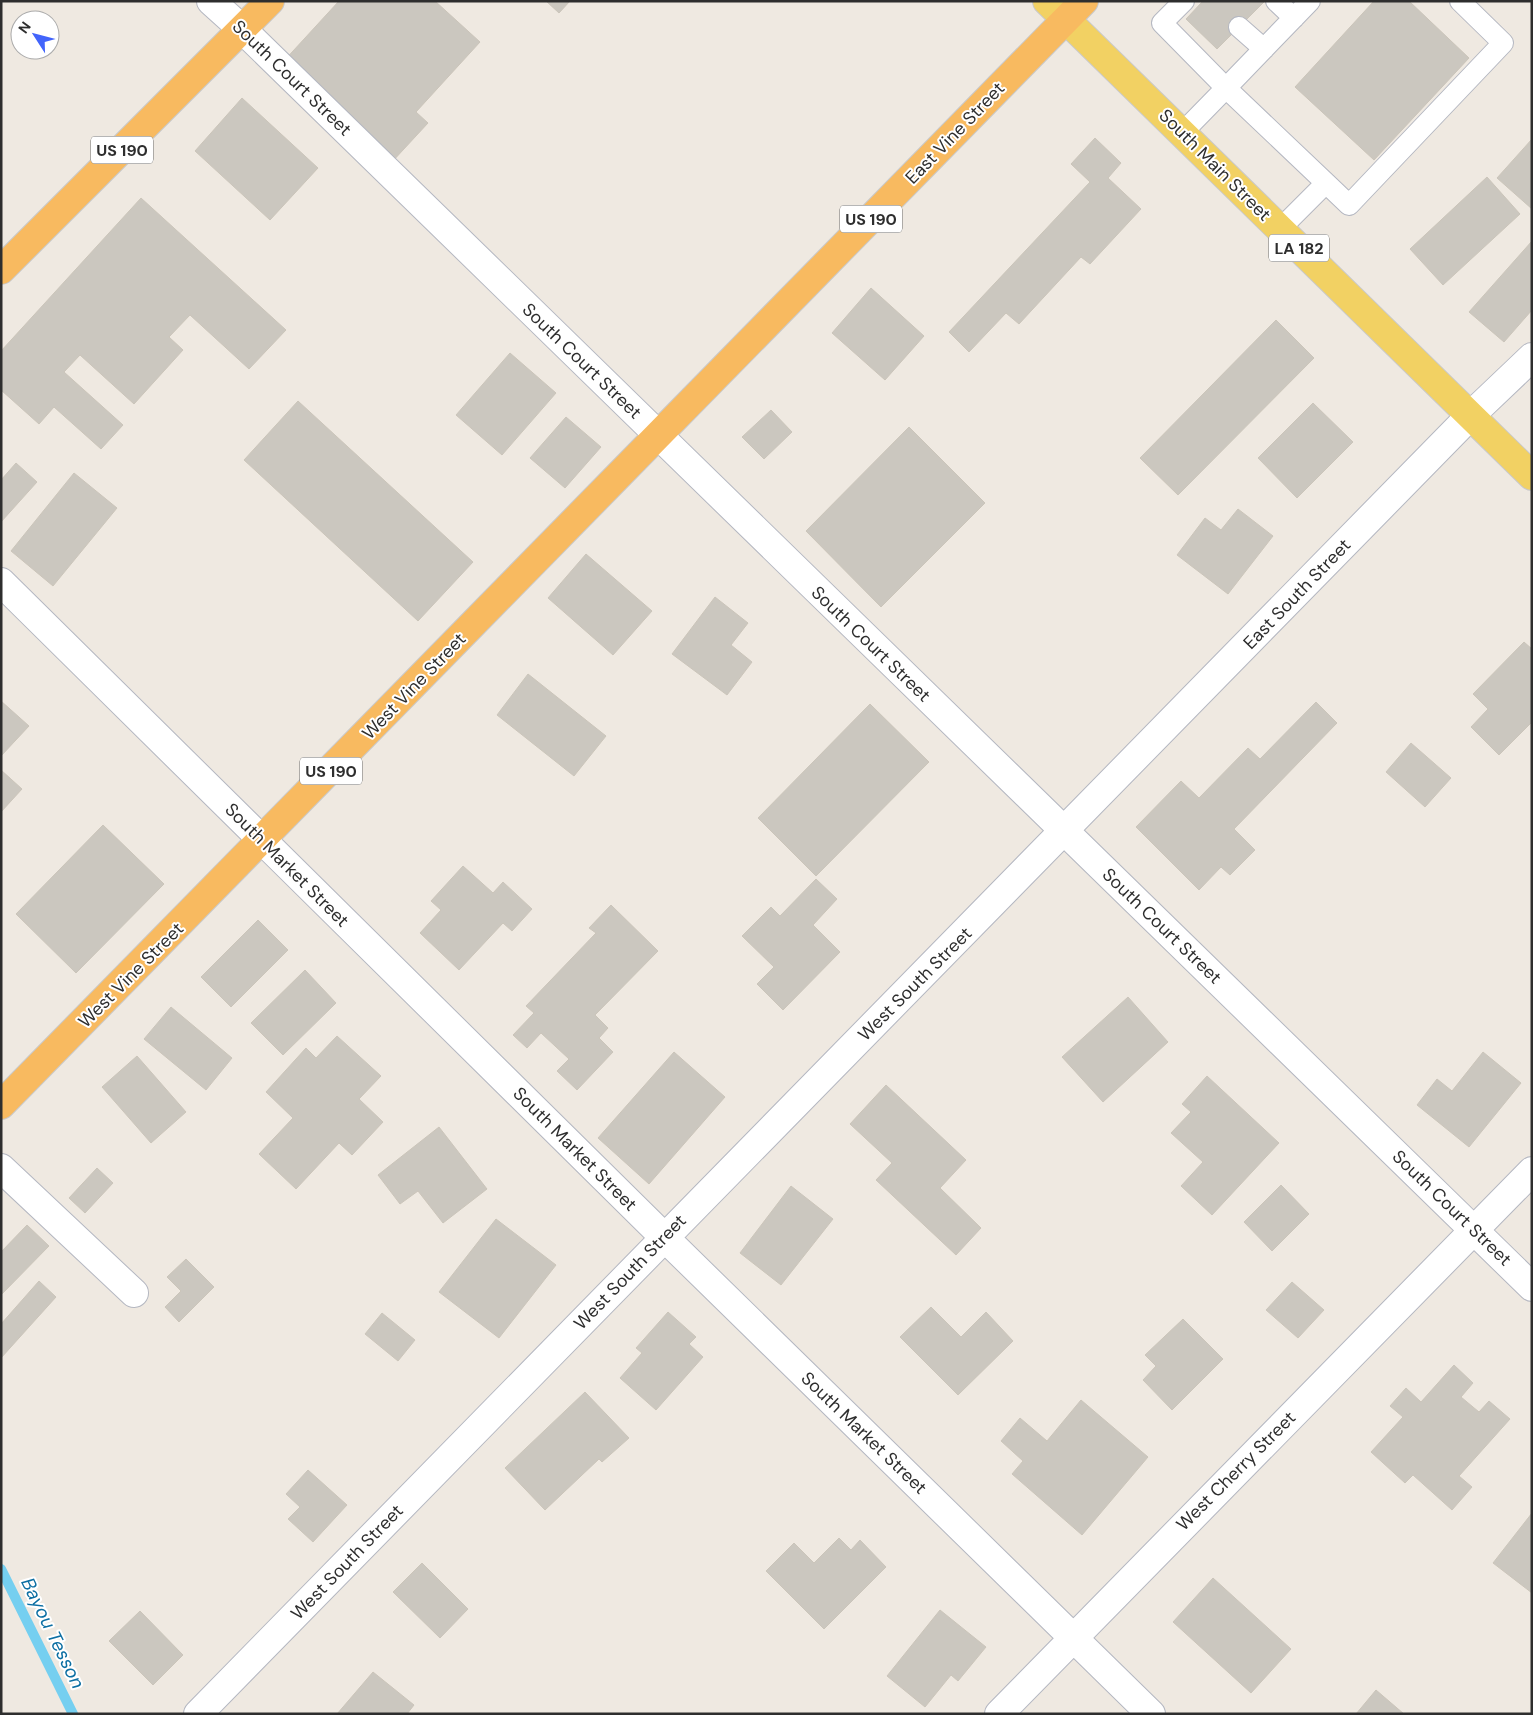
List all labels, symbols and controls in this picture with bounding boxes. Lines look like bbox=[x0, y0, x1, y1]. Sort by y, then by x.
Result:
north arrow bbox=[10, 10, 60, 60]
street label: South Court Street bbox=[227, 15, 357, 141]
text: N bbox=[14, 18, 35, 37]
street label: East Vine Street bbox=[900, 77, 1010, 189]
street label: South Main Street bbox=[1154, 104, 1276, 226]
road number: US 190 bbox=[91, 136, 153, 164]
road number: US 190 bbox=[840, 205, 902, 232]
road number: LA 182 bbox=[1269, 234, 1329, 262]
street label: South Court Street bbox=[517, 298, 647, 424]
street label: East South Street bbox=[1238, 533, 1356, 655]
street label: South Court Street bbox=[806, 581, 936, 707]
street label: West Vine Street bbox=[357, 627, 471, 745]
road number: US 190 bbox=[300, 758, 362, 784]
street label: South Market Street bbox=[220, 798, 354, 932]
street label: South Court Street bbox=[1097, 863, 1227, 989]
street label: West Vine Street bbox=[73, 917, 189, 1033]
street label: West South Street bbox=[853, 922, 977, 1046]
street label: South Market Street bbox=[508, 1082, 642, 1216]
street label: South Court Street bbox=[1387, 1145, 1517, 1271]
street label: West South Street bbox=[569, 1209, 691, 1335]
street label: South Market Street bbox=[796, 1367, 932, 1499]
street label: West Cherry Street bbox=[1171, 1406, 1301, 1536]
street label: West South Street bbox=[286, 1499, 408, 1625]
water label: Bayou Tesson bbox=[15, 1573, 91, 1693]

